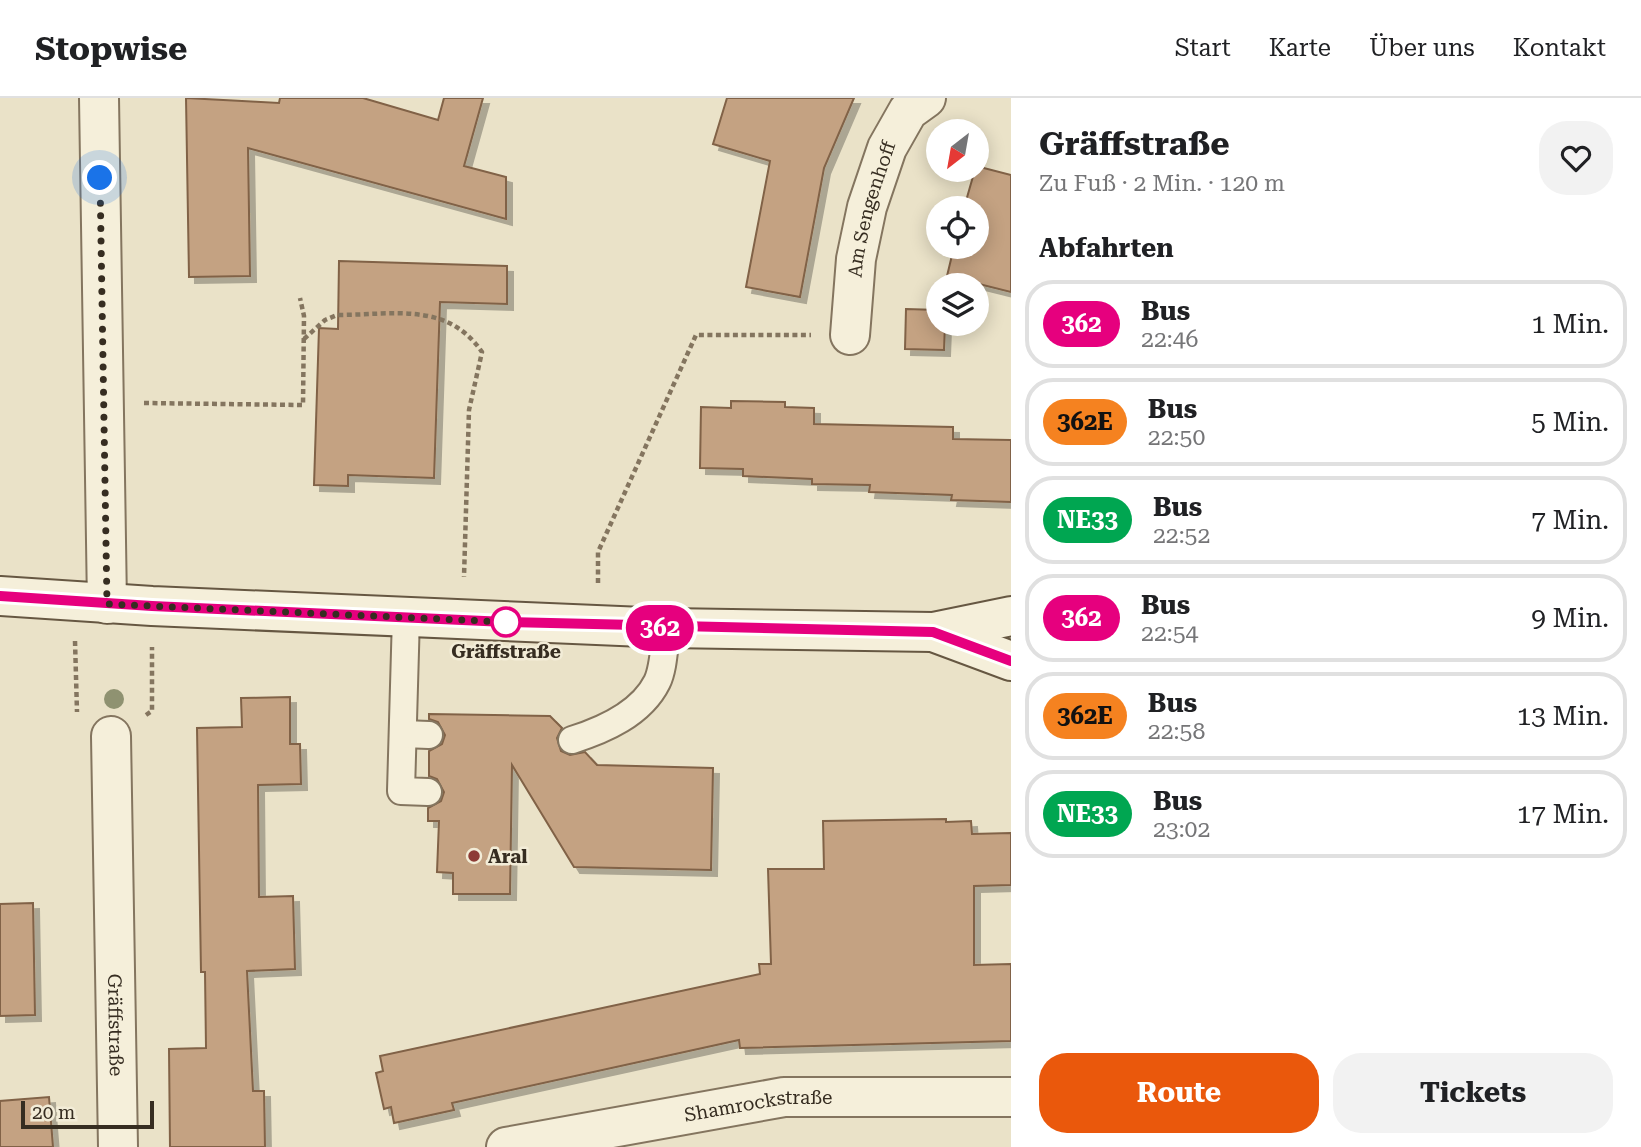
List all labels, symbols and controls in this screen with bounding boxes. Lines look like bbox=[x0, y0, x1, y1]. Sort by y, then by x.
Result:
text: Stopwise bbox=[35, 29, 187, 68]
text: Start bbox=[1175, 34, 1231, 62]
text: Karte bbox=[1269, 34, 1331, 62]
text: Über uns bbox=[1369, 34, 1475, 62]
text: Kontakt bbox=[1513, 34, 1606, 62]
north arrow bbox=[926, 119, 989, 182]
map controls bbox=[926, 119, 989, 336]
button: heart bbox=[1539, 121, 1613, 195]
text: Gräffstraße bbox=[1039, 124, 1230, 163]
street label: Am Sengenhoff bbox=[844, 137, 901, 278]
your location bbox=[82, 160, 117, 195]
text: Zu Fuß · 2 Min. · 120 m bbox=[1039, 170, 1285, 197]
button: locate bbox=[926, 196, 989, 259]
text: Abfahrten bbox=[1039, 233, 1174, 263]
button: layers bbox=[926, 273, 989, 336]
text: Bus bbox=[1141, 296, 1190, 326]
text: 1 Min. bbox=[1531, 309, 1609, 339]
text: 362 bbox=[1061, 310, 1102, 338]
text: 22:46 bbox=[1141, 326, 1198, 353]
text: Bus bbox=[1148, 394, 1197, 424]
text: 5 Min. bbox=[1531, 407, 1609, 437]
text: 362E bbox=[1057, 408, 1113, 436]
text: 22:50 bbox=[1148, 424, 1205, 451]
text: Bus bbox=[1153, 492, 1202, 522]
text: 7 Min. bbox=[1531, 505, 1609, 535]
text: NE33 bbox=[1057, 506, 1118, 534]
text: 22:52 bbox=[1153, 522, 1210, 549]
text: Bus bbox=[1141, 590, 1190, 620]
text: 9 Min. bbox=[1531, 603, 1609, 633]
text: 362 bbox=[1061, 604, 1102, 632]
line badge: 362 bbox=[620, 605, 700, 651]
marker: Gräffstraße bbox=[491, 607, 521, 637]
text: 362 bbox=[640, 614, 680, 642]
text: 22:54 bbox=[1141, 620, 1198, 647]
place label: Gräffstraße bbox=[451, 640, 561, 663]
text: Bus bbox=[1148, 688, 1197, 718]
text: 13 Min. bbox=[1517, 701, 1609, 731]
text: 362E bbox=[1057, 702, 1113, 730]
text: 22:58 bbox=[1148, 718, 1205, 745]
text: Bus bbox=[1153, 786, 1202, 816]
text: 17 Min. bbox=[1517, 799, 1609, 829]
text: NE33 bbox=[1057, 800, 1118, 828]
text: 23:02 bbox=[1153, 816, 1210, 843]
place label: Aral bbox=[488, 845, 528, 868]
marker: Aral bbox=[466, 848, 482, 864]
street label: Gräffstraße bbox=[103, 973, 128, 1077]
button: Route bbox=[1039, 1053, 1319, 1133]
button: Tickets bbox=[1333, 1053, 1613, 1133]
street label: Shamrockstraße bbox=[682, 1086, 832, 1127]
scale bar bbox=[21, 1098, 154, 1130]
text: 20 m bbox=[32, 1101, 75, 1124]

